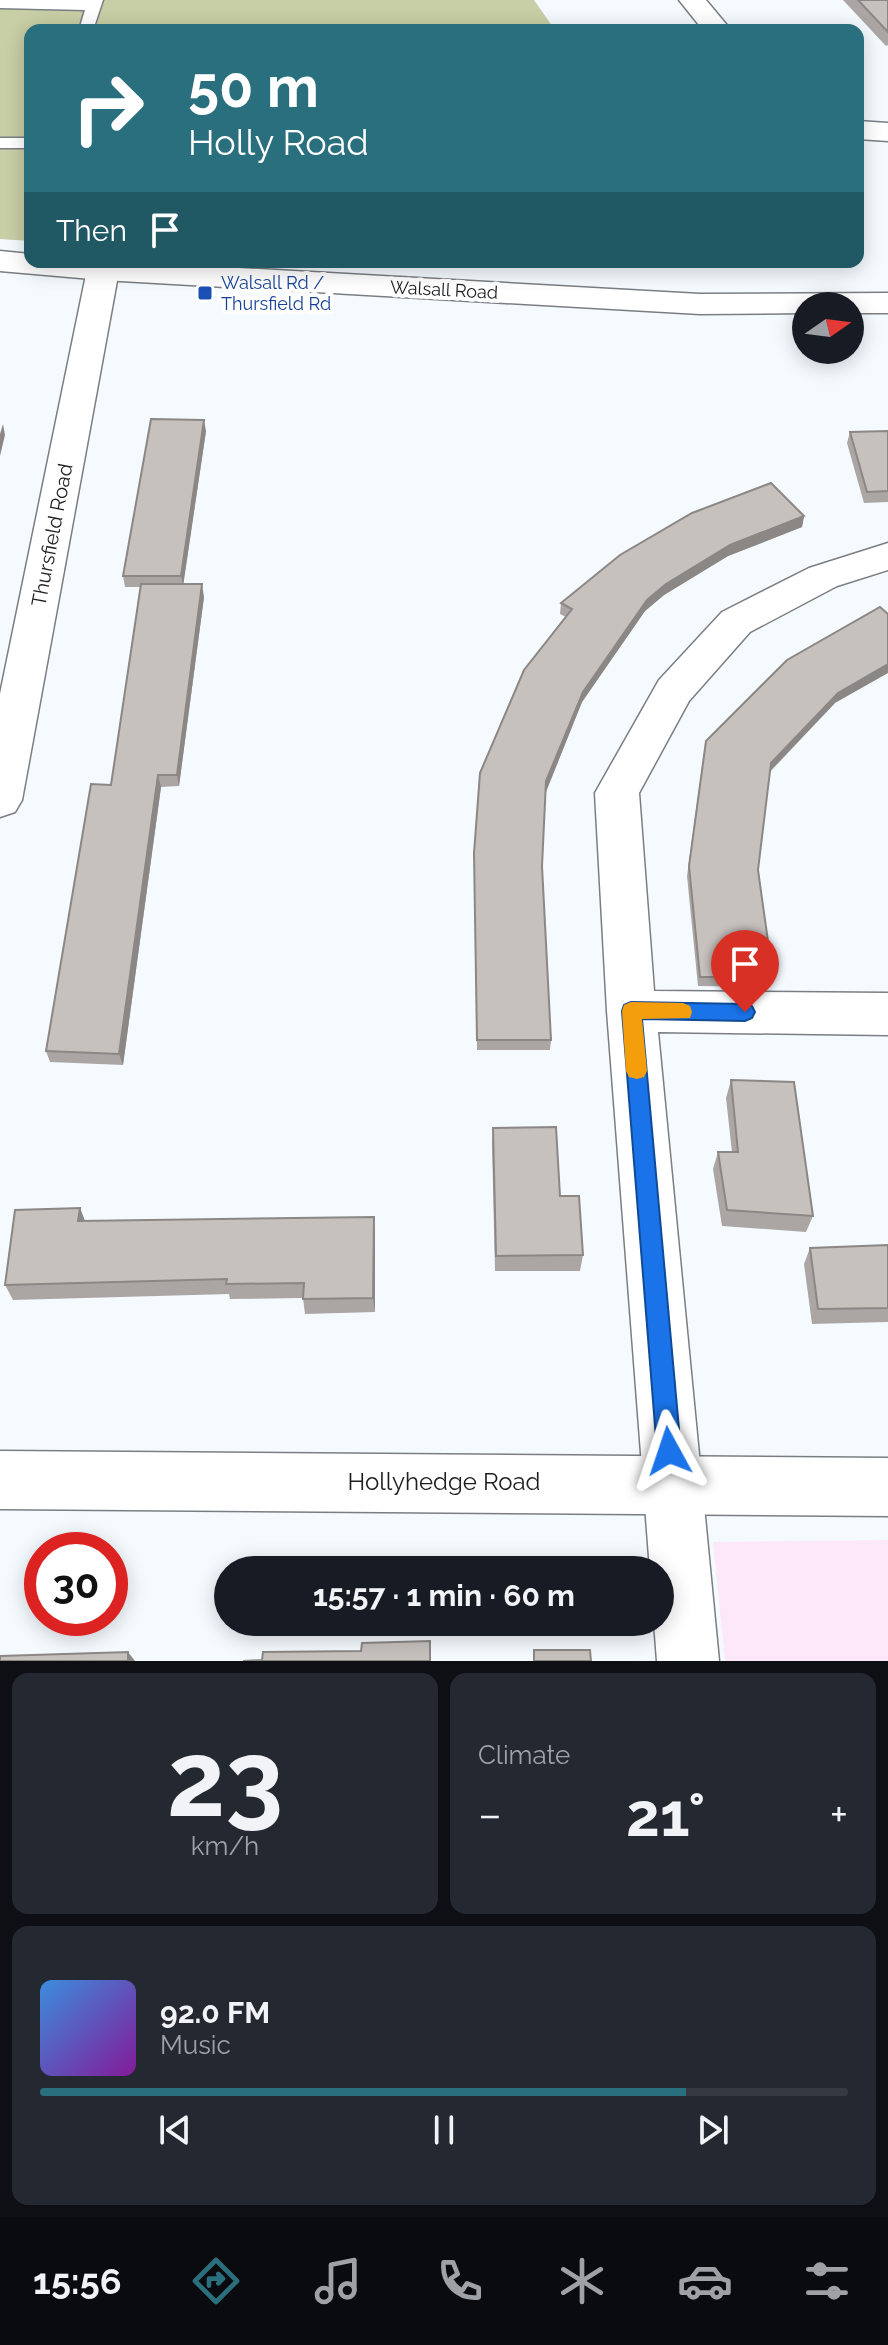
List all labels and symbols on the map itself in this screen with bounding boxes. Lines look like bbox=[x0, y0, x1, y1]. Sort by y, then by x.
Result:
place label: Walsall Rd / Thursfield Rd bbox=[221, 272, 331, 314]
street label: Walsall Road bbox=[389, 276, 499, 303]
marker: Walsall Rd / Thursfield Rd bbox=[196, 284, 214, 302]
north arrow bbox=[792, 292, 864, 364]
street label: Thursfield Road bbox=[26, 461, 78, 609]
pin bbox=[711, 930, 779, 1012]
position arrow bbox=[627, 1409, 711, 1493]
street label: Hollyhedge Road bbox=[347, 1467, 541, 1496]
speed limit sign: 30 bbox=[24, 1532, 128, 1636]

